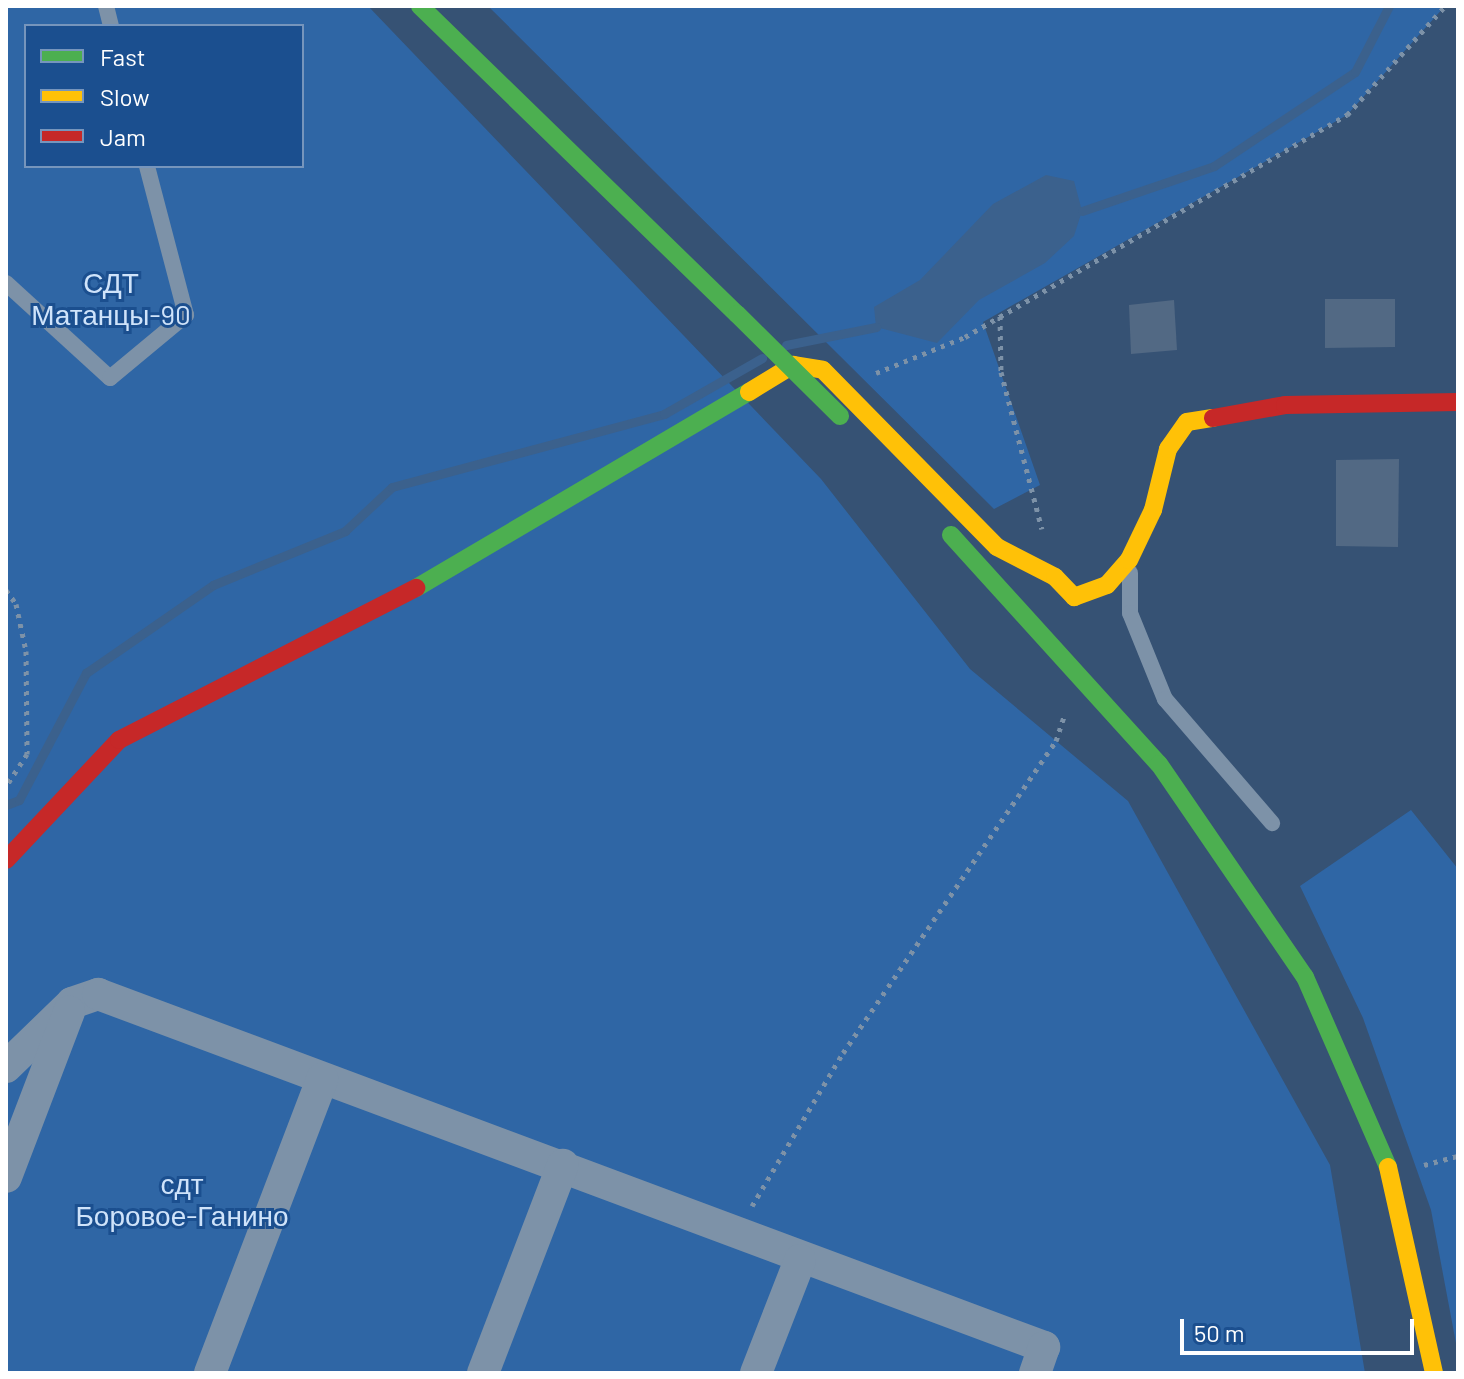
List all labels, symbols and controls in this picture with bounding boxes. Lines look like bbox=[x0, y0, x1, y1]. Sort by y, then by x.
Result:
legend bbox=[24, 24, 304, 168]
text: Fast bbox=[100, 42, 145, 71]
text: Slow bbox=[100, 82, 149, 111]
text: Jam bbox=[100, 122, 146, 151]
park label: СДТ Матанцы-90 bbox=[31, 265, 191, 331]
park label: сдт Боровое-Ганино bbox=[75, 1166, 289, 1232]
scale bar bbox=[1184, 1303, 1418, 1353]
text: 50 m bbox=[1194, 1318, 1245, 1347]

